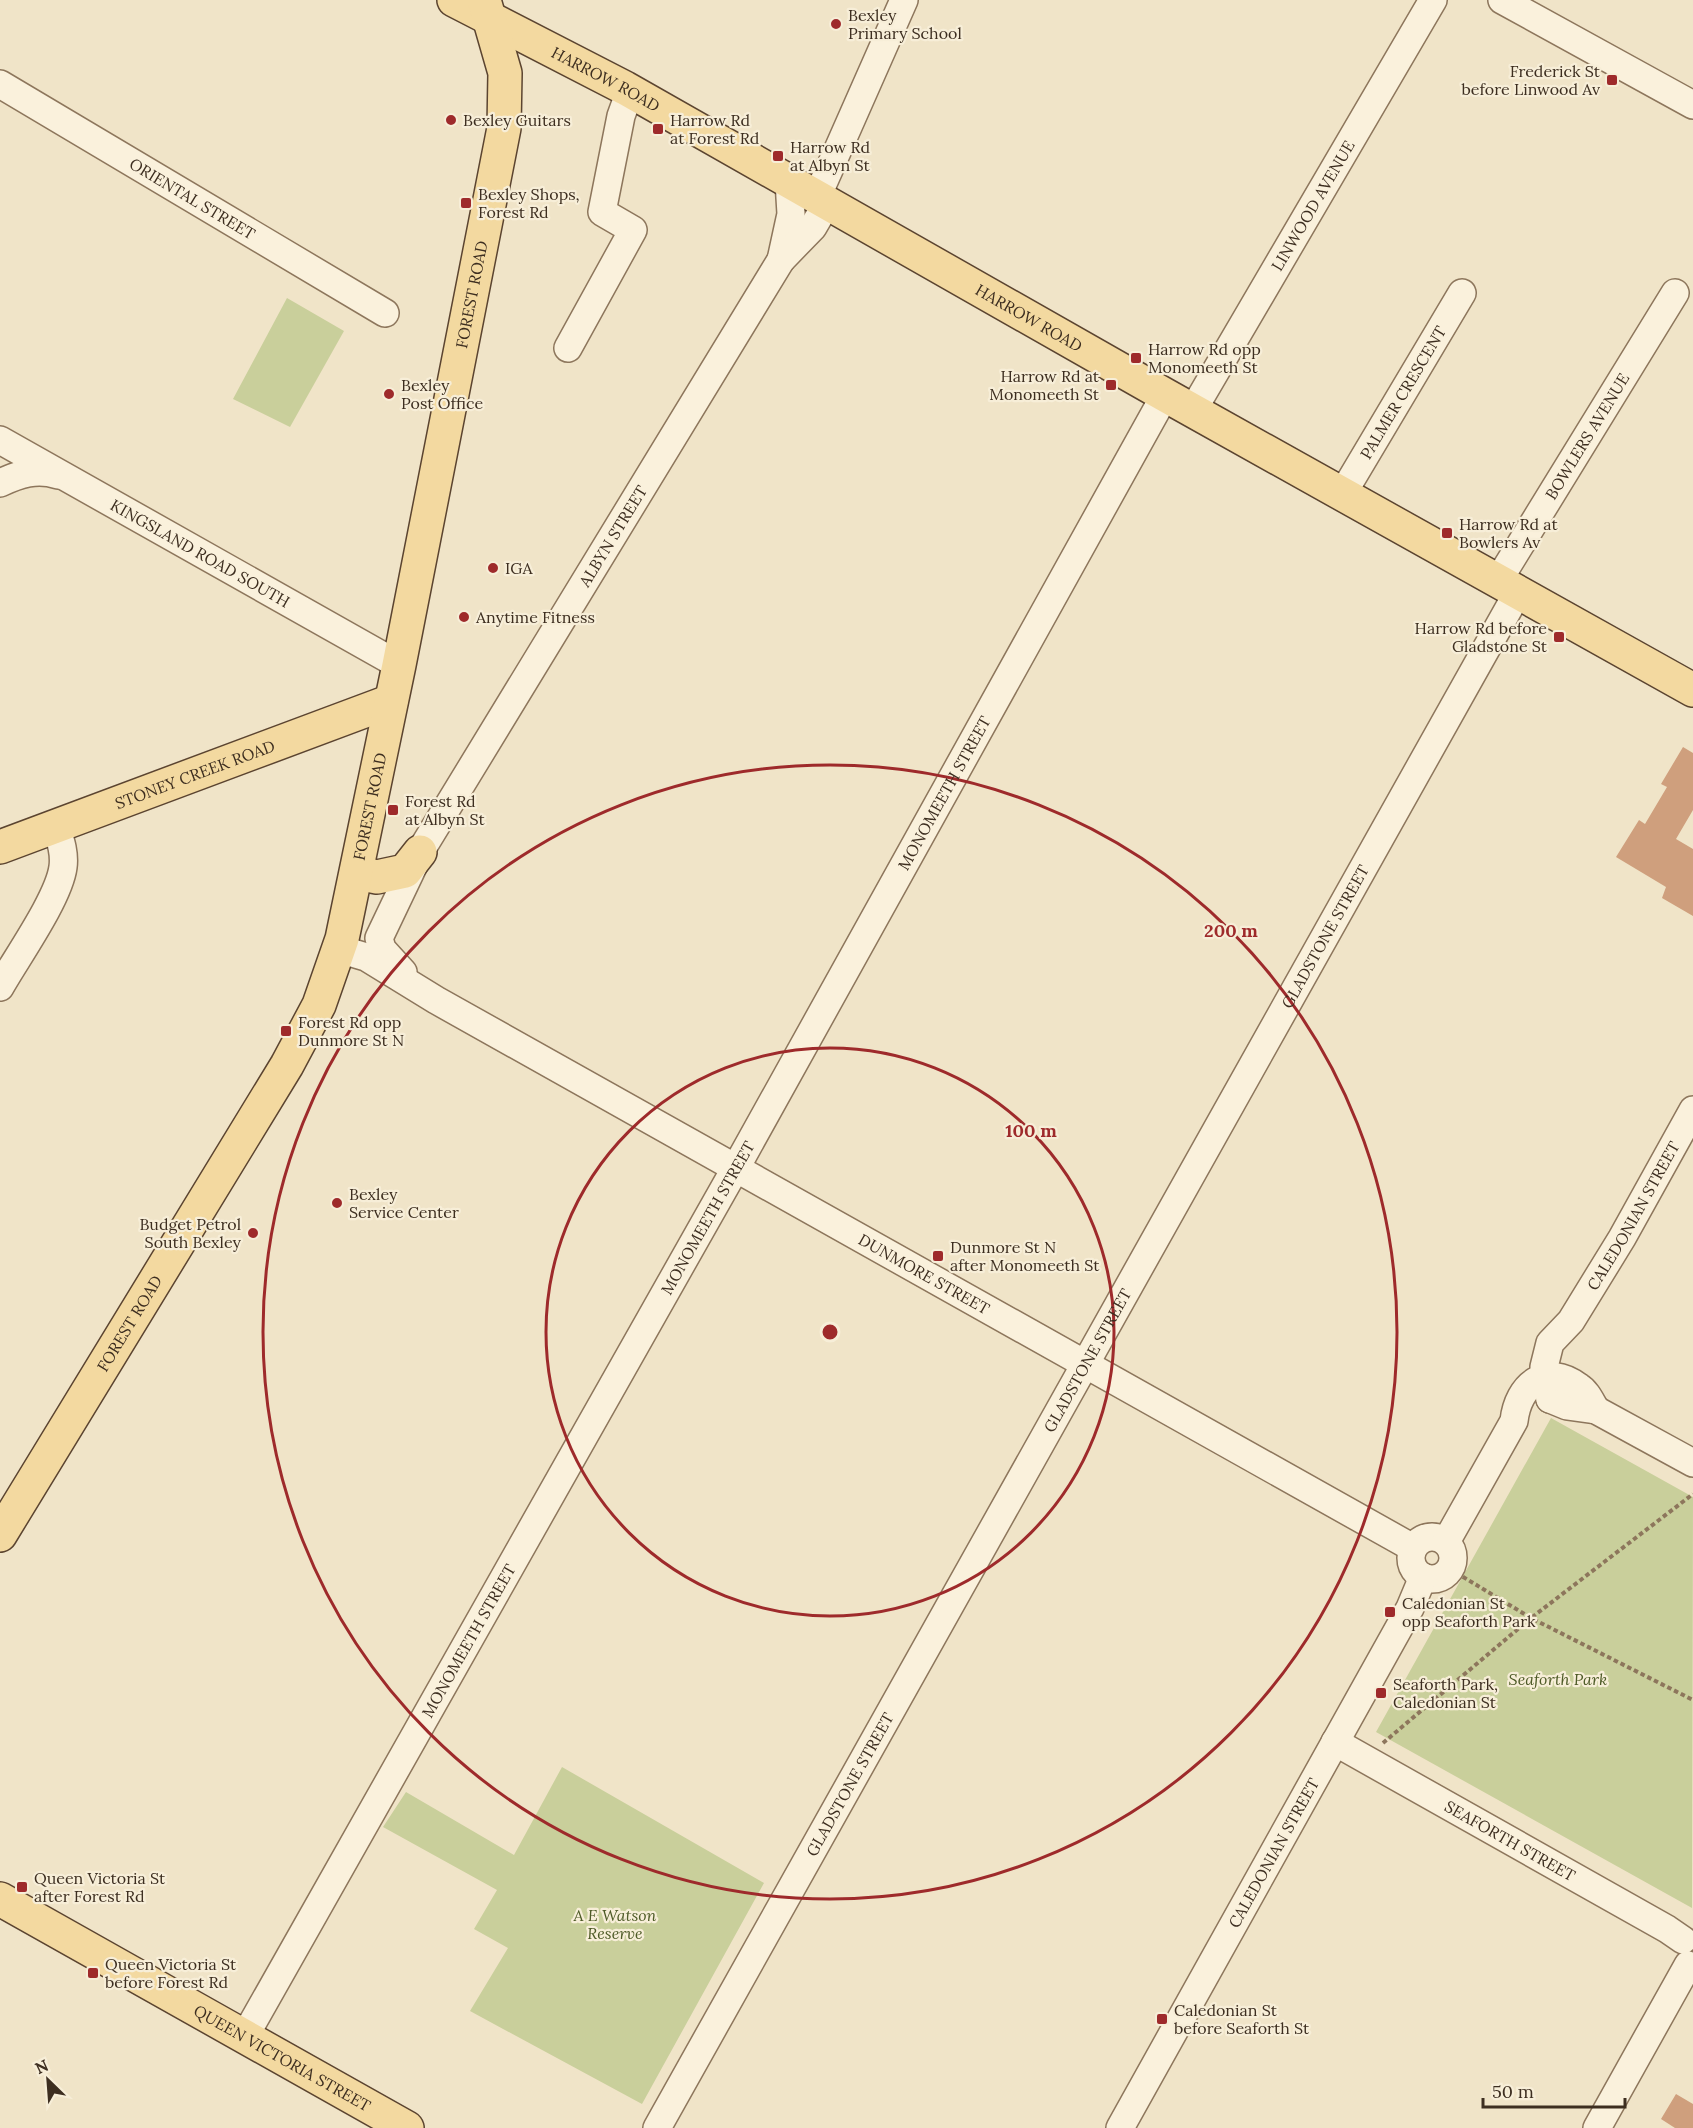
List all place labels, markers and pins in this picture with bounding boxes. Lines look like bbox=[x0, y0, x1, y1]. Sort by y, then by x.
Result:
place label: Bexley Primary School bbox=[848, 5, 962, 43]
marker: Bexley Primary School bbox=[829, 17, 843, 31]
place label: Frederick St before Linwood Av bbox=[1462, 61, 1601, 99]
marker: Frederick St before Linwood Av bbox=[1605, 73, 1619, 87]
place label: Bexley Guitars bbox=[463, 110, 571, 130]
place label: Harrow Rd at Forest Rd bbox=[670, 110, 760, 148]
marker: Bexley Guitars bbox=[444, 113, 458, 127]
marker: Harrow Rd at Forest Rd bbox=[651, 122, 665, 136]
place label: Harrow Rd at Albyn St bbox=[790, 137, 871, 175]
marker: Harrow Rd at Albyn St bbox=[771, 149, 785, 163]
place label: Bexley Shops, Forest Rd bbox=[478, 184, 580, 222]
marker: Bexley Shops, Forest Rd bbox=[459, 196, 473, 210]
place label: Harrow Rd opp Monomeeth St bbox=[1148, 339, 1261, 377]
marker: Harrow Rd opp Monomeeth St bbox=[1129, 351, 1143, 365]
place label: Harrow Rd at Monomeeth St bbox=[989, 366, 1100, 404]
place label: Bexley Post Office bbox=[401, 375, 483, 413]
marker: Harrow Rd at Monomeeth St bbox=[1104, 378, 1118, 392]
marker: Bexley Post Office bbox=[382, 387, 396, 401]
place label: Harrow Rd at Bowlers Av bbox=[1459, 514, 1558, 552]
marker: Harrow Rd at Bowlers Av bbox=[1440, 526, 1454, 540]
place label: IGA bbox=[505, 558, 533, 578]
marker: IGA bbox=[486, 561, 500, 575]
place label: Anytime Fitness bbox=[475, 607, 595, 627]
marker: Anytime Fitness bbox=[457, 610, 471, 624]
place label: Harrow Rd before Gladstone St bbox=[1415, 618, 1548, 656]
marker: Harrow Rd before Gladstone St bbox=[1552, 630, 1566, 644]
place label: Forest Rd at Albyn St bbox=[405, 791, 485, 829]
marker: Forest Rd at Albyn St bbox=[386, 803, 400, 817]
place label: Forest Rd opp Dunmore St N bbox=[298, 1012, 404, 1050]
marker: Forest Rd opp Dunmore St N bbox=[279, 1024, 293, 1038]
place label: Bexley Service Center bbox=[349, 1184, 459, 1222]
marker: Bexley Service Center bbox=[330, 1196, 344, 1210]
place label: Budget Petrol South Bexley bbox=[139, 1214, 242, 1252]
marker: Budget Petrol South Bexley bbox=[246, 1226, 260, 1240]
place label: Dunmore St N after Monomeeth St bbox=[950, 1237, 1100, 1275]
marker: Dunmore St N after Monomeeth St bbox=[931, 1249, 945, 1263]
centre of rings bbox=[820, 1322, 840, 1342]
place label: Caledonian St opp Seaforth Park bbox=[1402, 1593, 1536, 1631]
marker: Caledonian St opp Seaforth Park bbox=[1383, 1605, 1397, 1619]
place label: Seaforth Park, Caledonian St bbox=[1393, 1674, 1498, 1712]
marker: Seaforth Park, Caledonian St bbox=[1374, 1686, 1388, 1700]
place label: Queen Victoria St after Forest Rd bbox=[34, 1868, 166, 1906]
marker: Queen Victoria St after Forest Rd bbox=[15, 1880, 29, 1894]
place label: Queen Victoria St before Forest Rd bbox=[105, 1954, 237, 1992]
marker: Queen Victoria St before Forest Rd bbox=[86, 1966, 100, 1980]
place label: Caledonian St before Seaforth St bbox=[1174, 2000, 1310, 2038]
marker: Caledonian St before Seaforth St bbox=[1155, 2012, 1169, 2026]

